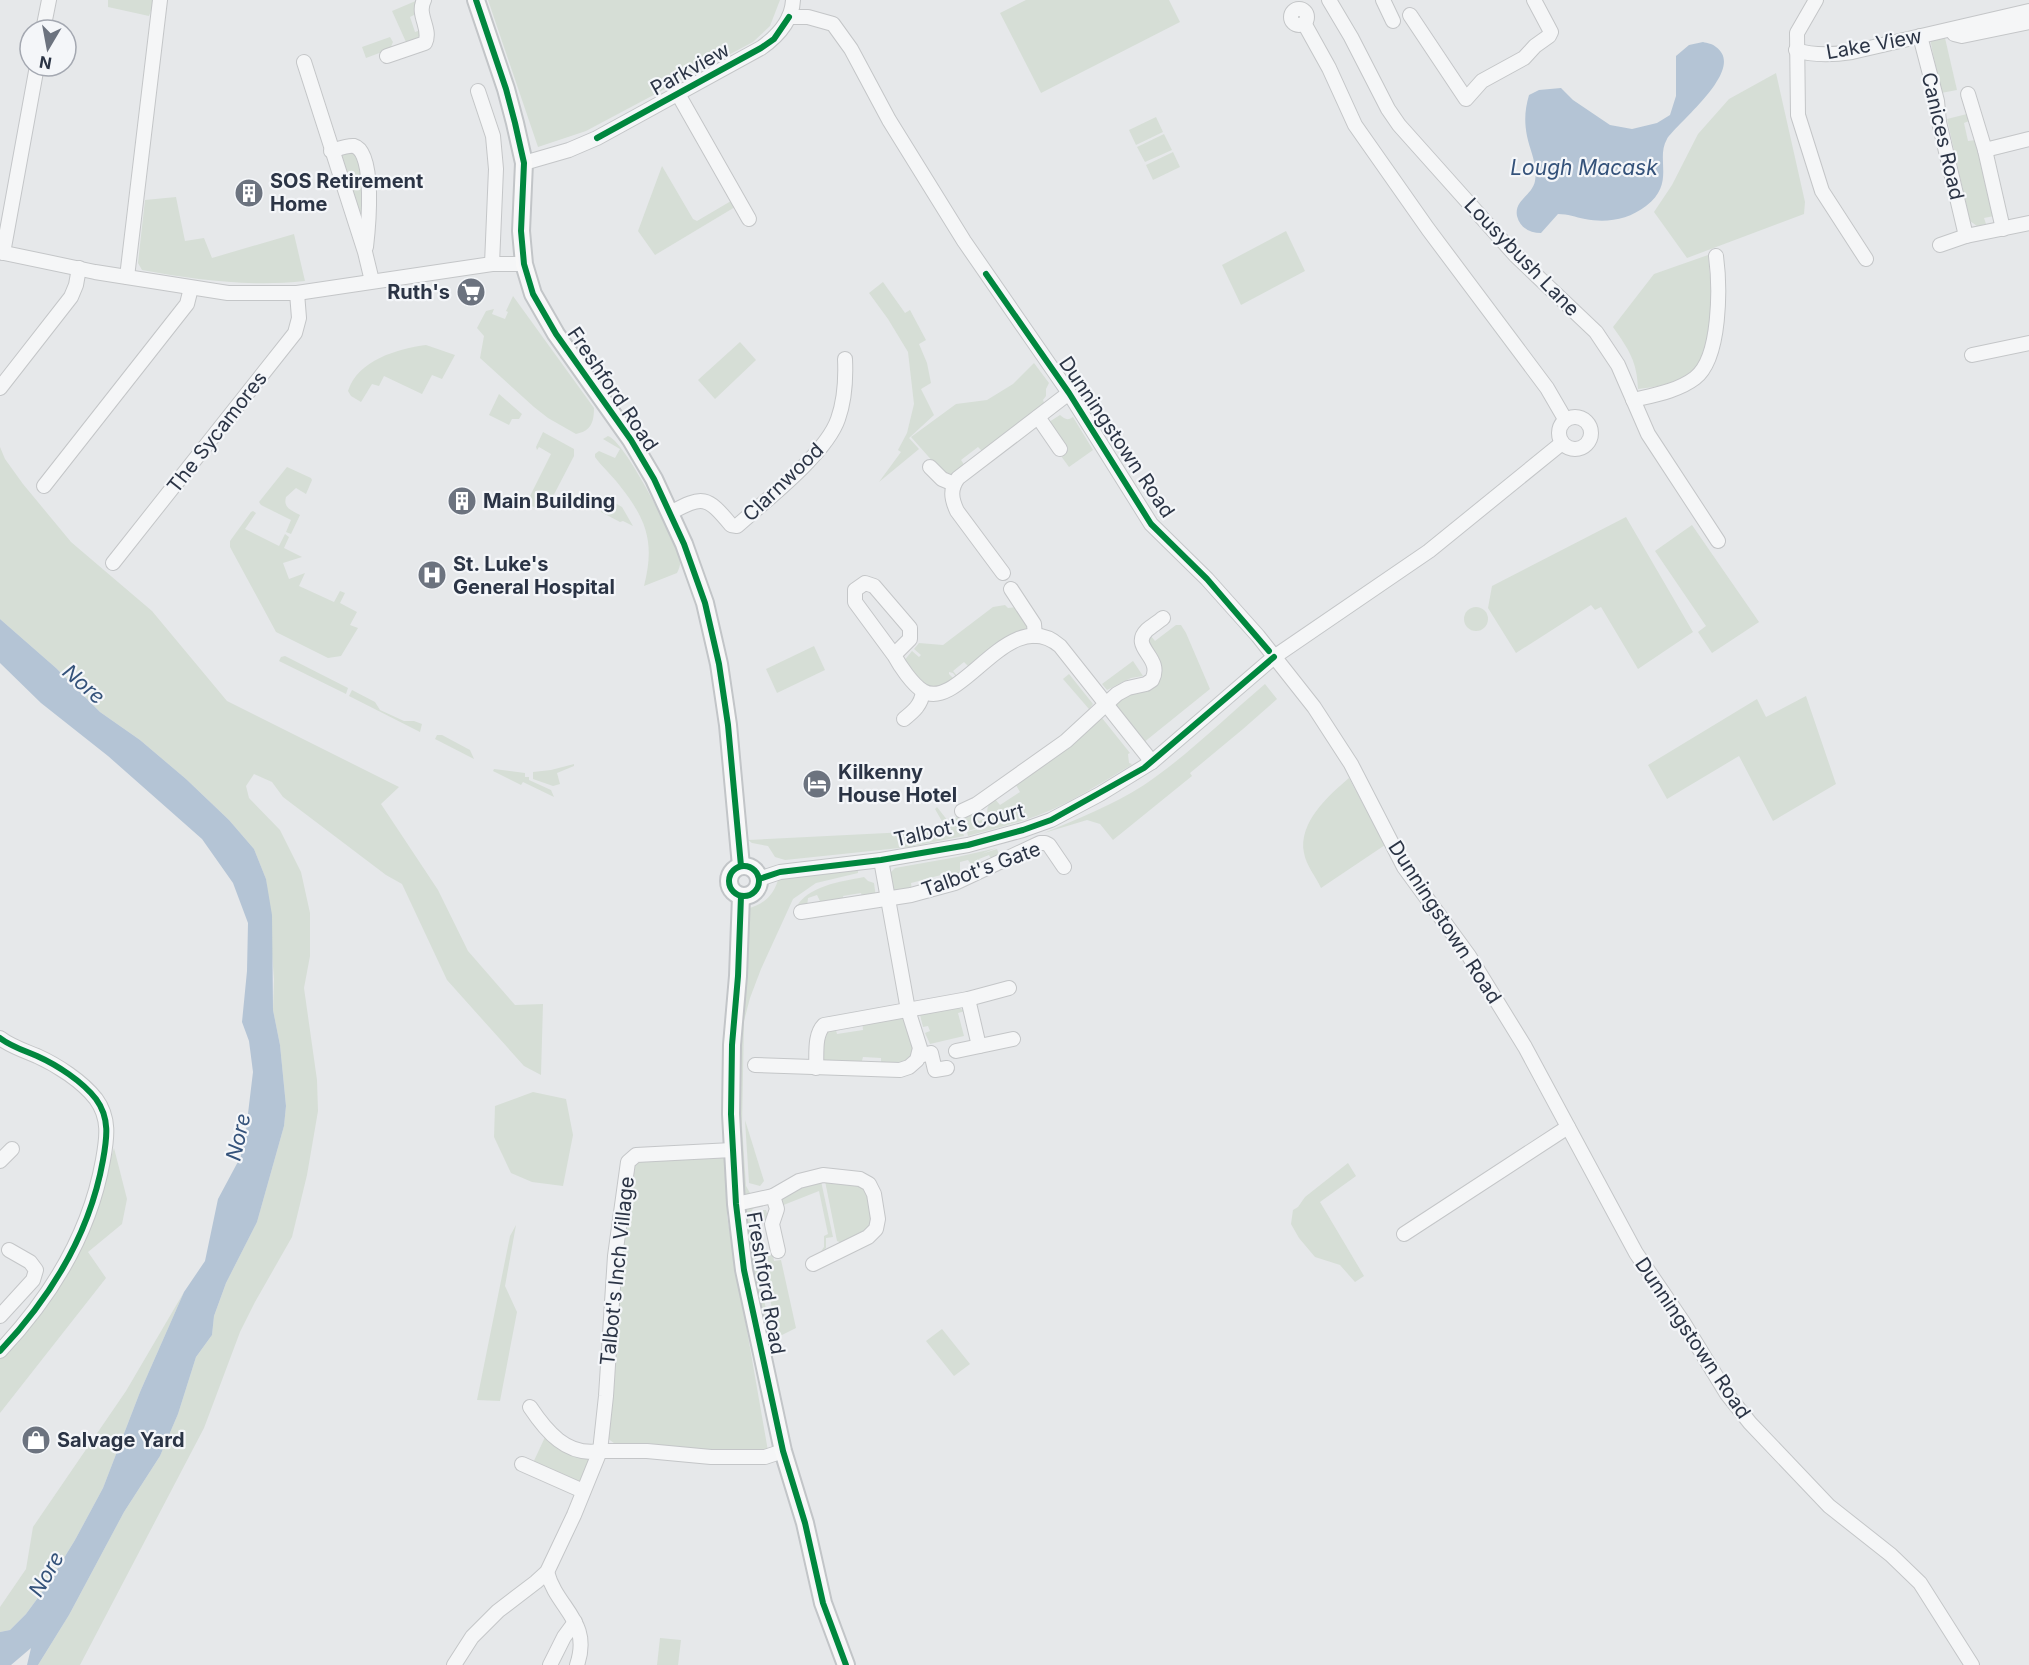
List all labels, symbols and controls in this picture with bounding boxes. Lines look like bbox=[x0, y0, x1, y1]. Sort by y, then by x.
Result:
north arrow bbox=[18, 18, 78, 78]
street label: Lake View bbox=[1824, 24, 1924, 64]
street label: Parkview bbox=[646, 38, 734, 100]
text: N bbox=[38, 52, 53, 74]
street label: Canices Road bbox=[1917, 70, 1969, 202]
water label: Lough Macask bbox=[1510, 155, 1658, 180]
place label: SOS Retirement Home bbox=[270, 169, 423, 216]
building icon: SOS Retirement Home bbox=[233, 177, 265, 209]
street label: Lousybush Lane bbox=[1459, 193, 1585, 321]
supermarket icon: Ruth's bbox=[455, 276, 487, 308]
place label: Ruth's bbox=[387, 280, 450, 304]
street label: Freshford Road bbox=[563, 322, 663, 456]
street label: Dunningstown Road bbox=[1054, 352, 1180, 522]
street label: The Sycamores bbox=[162, 367, 272, 497]
street label: Clarnwood bbox=[738, 438, 828, 526]
building icon: Main Building bbox=[446, 485, 478, 517]
place label: Main Building bbox=[483, 489, 616, 513]
place label: St. Luke's General Hospital bbox=[453, 552, 615, 599]
hospital icon: St. Luke's General Hospital bbox=[416, 559, 448, 591]
water label: Nore bbox=[58, 659, 110, 709]
place label: Kilkenny House Hotel bbox=[838, 760, 957, 807]
hotel icon: Kilkenny House Hotel bbox=[801, 768, 833, 800]
street label: Talbot's Court bbox=[891, 798, 1027, 852]
street label: Talbot's Gate bbox=[918, 836, 1044, 902]
street label: Dunningstown Road bbox=[1383, 836, 1507, 1008]
water label: Nore bbox=[220, 1111, 256, 1163]
street label: Talbot's Inch Village bbox=[595, 1175, 639, 1367]
street label: Freshford Road bbox=[742, 1210, 790, 1356]
street label: Dunningstown Road bbox=[1630, 1253, 1756, 1423]
shop icon: Salvage Yard bbox=[20, 1424, 52, 1456]
place label: Salvage Yard bbox=[57, 1428, 185, 1452]
water label: Nore bbox=[23, 1547, 69, 1601]

